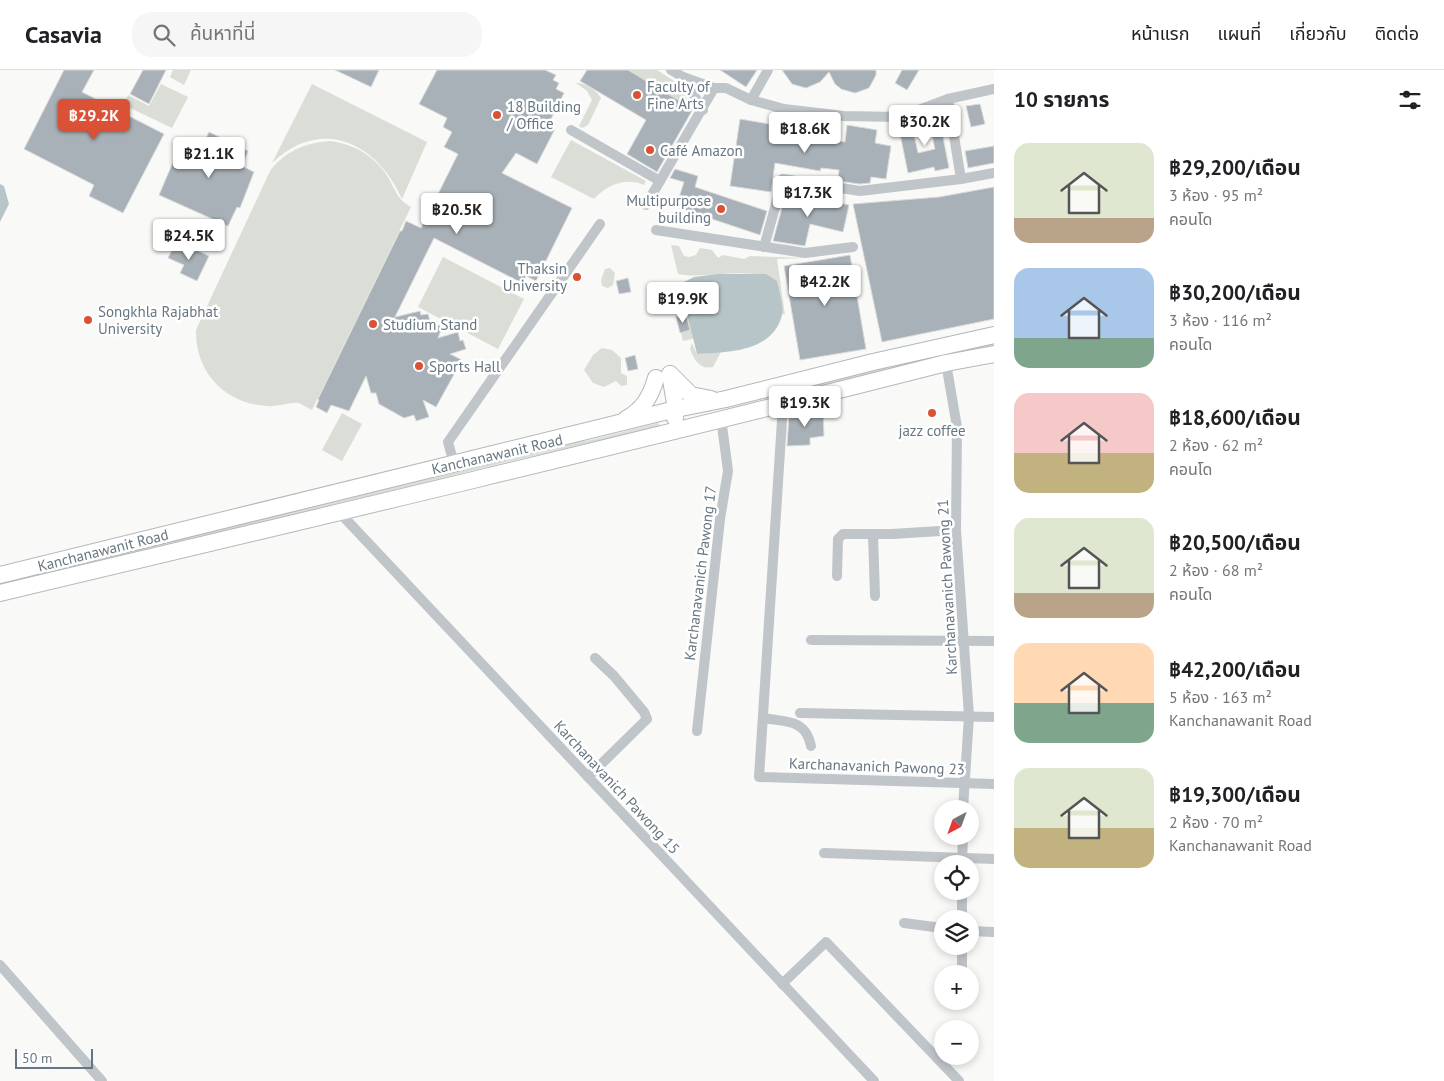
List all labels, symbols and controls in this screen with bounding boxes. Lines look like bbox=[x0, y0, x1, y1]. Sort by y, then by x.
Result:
search box bbox=[132, 12, 482, 57]
text: Casavia bbox=[25, 19, 102, 50]
icon: search bbox=[150, 21, 178, 49]
text: ค้นหาที่นี่ bbox=[190, 21, 255, 45]
text: หน้าแรก bbox=[1131, 22, 1189, 45]
text: แผนที่ bbox=[1217, 22, 1261, 45]
text: เกี่ยวกับ bbox=[1289, 22, 1347, 45]
text: ติดต่อ bbox=[1375, 22, 1419, 45]
place label: Faculty of Fine Arts bbox=[647, 77, 711, 113]
text: 10 รายการ bbox=[1014, 86, 1109, 113]
icon: filters bbox=[1396, 86, 1424, 114]
marker: Faculty of Fine Arts bbox=[631, 89, 643, 101]
place label: 18 Building / Office bbox=[506, 97, 581, 133]
pin: ฿29.2K bbox=[53, 98, 135, 141]
pin: ฿30.2K bbox=[884, 104, 966, 147]
text: ฿29.2K bbox=[69, 105, 119, 125]
marker: 18 Building / Office bbox=[491, 109, 503, 121]
text: ฿30.2K bbox=[900, 111, 950, 131]
pin: ฿18.6K bbox=[764, 112, 846, 154]
text: ฿18.6K bbox=[780, 118, 830, 138]
pin: ฿21.1K bbox=[168, 136, 250, 179]
place label: Café Amazon bbox=[660, 141, 743, 160]
text: ฿21.1K bbox=[184, 143, 234, 163]
marker: Café Amazon bbox=[644, 144, 656, 156]
text: ฿29,200/เดือน bbox=[1169, 154, 1301, 181]
icon: home bbox=[1054, 163, 1114, 223]
pin: ฿17.3K bbox=[767, 176, 849, 218]
text: ฿17.3K bbox=[784, 182, 832, 202]
text: 3 ห้อง · 95 m² bbox=[1169, 185, 1263, 205]
place label: Multipurpose building bbox=[626, 191, 711, 227]
pin: ฿20.5K bbox=[416, 192, 498, 235]
text: ฿20.5K bbox=[432, 199, 482, 219]
marker: Multipurpose building bbox=[715, 203, 727, 215]
text: คอนโด bbox=[1169, 209, 1212, 229]
pin: ฿24.5K bbox=[148, 218, 230, 261]
text: ฿24.5K bbox=[164, 225, 214, 245]
place label: Thaksin University bbox=[503, 259, 567, 295]
pin: ฿42.2K bbox=[784, 264, 866, 307]
marker: Thaksin University bbox=[571, 271, 583, 283]
text: ฿42.2K bbox=[800, 271, 850, 291]
text: ฿30,200/เดือน bbox=[1169, 279, 1301, 306]
pin: ฿19.9K bbox=[642, 282, 724, 324]
text: ฿19.9K bbox=[658, 288, 708, 308]
icon: home bbox=[1054, 288, 1114, 348]
place label: Songkhla Rajabhat University bbox=[98, 302, 218, 338]
text: 3 ห้อง · 116 m² bbox=[1169, 310, 1272, 330]
marker: Songkhla Rajabhat University bbox=[82, 314, 94, 326]
place label: Studium Stand bbox=[383, 315, 477, 334]
marker: Studium Stand bbox=[367, 318, 379, 330]
text: คอนโด bbox=[1169, 334, 1212, 354]
place label: Sports Hall bbox=[429, 357, 501, 376]
marker: Sports Hall bbox=[413, 360, 425, 372]
pin: ฿19.3K bbox=[764, 386, 846, 428]
text: ฿19.3K bbox=[780, 392, 830, 412]
text: ฿18,600/เดือน bbox=[1169, 404, 1301, 431]
marker: jazz coffee bbox=[926, 407, 938, 419]
icon: home bbox=[1054, 413, 1114, 473]
place label: jazz coffee bbox=[898, 421, 966, 440]
street label: Kanchanawanit Road bbox=[430, 430, 564, 478]
text: 2 ห้อง · 62 m² bbox=[1169, 435, 1263, 455]
text: คอนโด bbox=[1169, 459, 1212, 479]
street label: Karchanavanich Pawong 17 bbox=[680, 484, 720, 662]
street label: Karchanavanich Pawong 21 bbox=[933, 499, 961, 675]
street label: Kanchanawanit Road bbox=[36, 525, 170, 575]
text: ฿20,500/เดือน bbox=[1169, 529, 1301, 556]
icon: home bbox=[1054, 538, 1114, 598]
text: 2 ห้อง · 68 m² bbox=[1169, 560, 1263, 580]
text: คอนโด bbox=[1169, 584, 1212, 604]
text: ฿42,200/เดือน bbox=[1169, 656, 1301, 683]
icon: home bbox=[1054, 663, 1114, 723]
text: 5 ห้อง · 163 m² bbox=[1169, 687, 1272, 707]
text: Kanchanawanit Road bbox=[1169, 710, 1312, 730]
street label: Karchanavanich Pawong 15 bbox=[550, 716, 684, 858]
street label: Karchanavanich Pawong 23 bbox=[789, 753, 965, 779]
text: ฿19,300/เดือน bbox=[1169, 781, 1301, 808]
icon: home bbox=[1054, 788, 1114, 848]
north arrow bbox=[934, 800, 979, 845]
map controls bbox=[934, 800, 979, 1065]
text: 2 ห้อง · 70 m² bbox=[1169, 812, 1263, 832]
text: Kanchanawanit Road bbox=[1169, 835, 1312, 855]
button: locate bbox=[934, 855, 979, 900]
button: layers bbox=[934, 910, 979, 955]
button: + bbox=[934, 965, 979, 1010]
button: − bbox=[934, 1020, 979, 1065]
scale bar bbox=[15, 1046, 92, 1069]
text: 50 m bbox=[22, 1049, 52, 1067]

